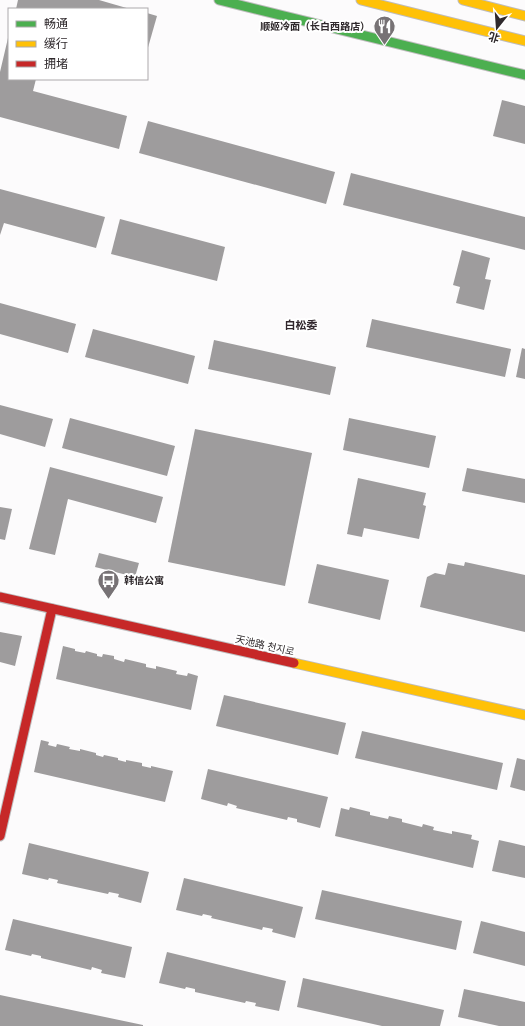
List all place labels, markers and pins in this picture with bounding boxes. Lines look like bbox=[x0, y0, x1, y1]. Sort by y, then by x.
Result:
restaurant icon: 顺姬冷面（长白西路店） bbox=[372, 13, 398, 46]
place label: 顺姬冷面（长白西路店） bbox=[260, 19, 370, 34]
bus stop icon: 韩信公寓 bbox=[95, 567, 121, 600]
place label: 韩信公寓 bbox=[124, 573, 164, 588]

